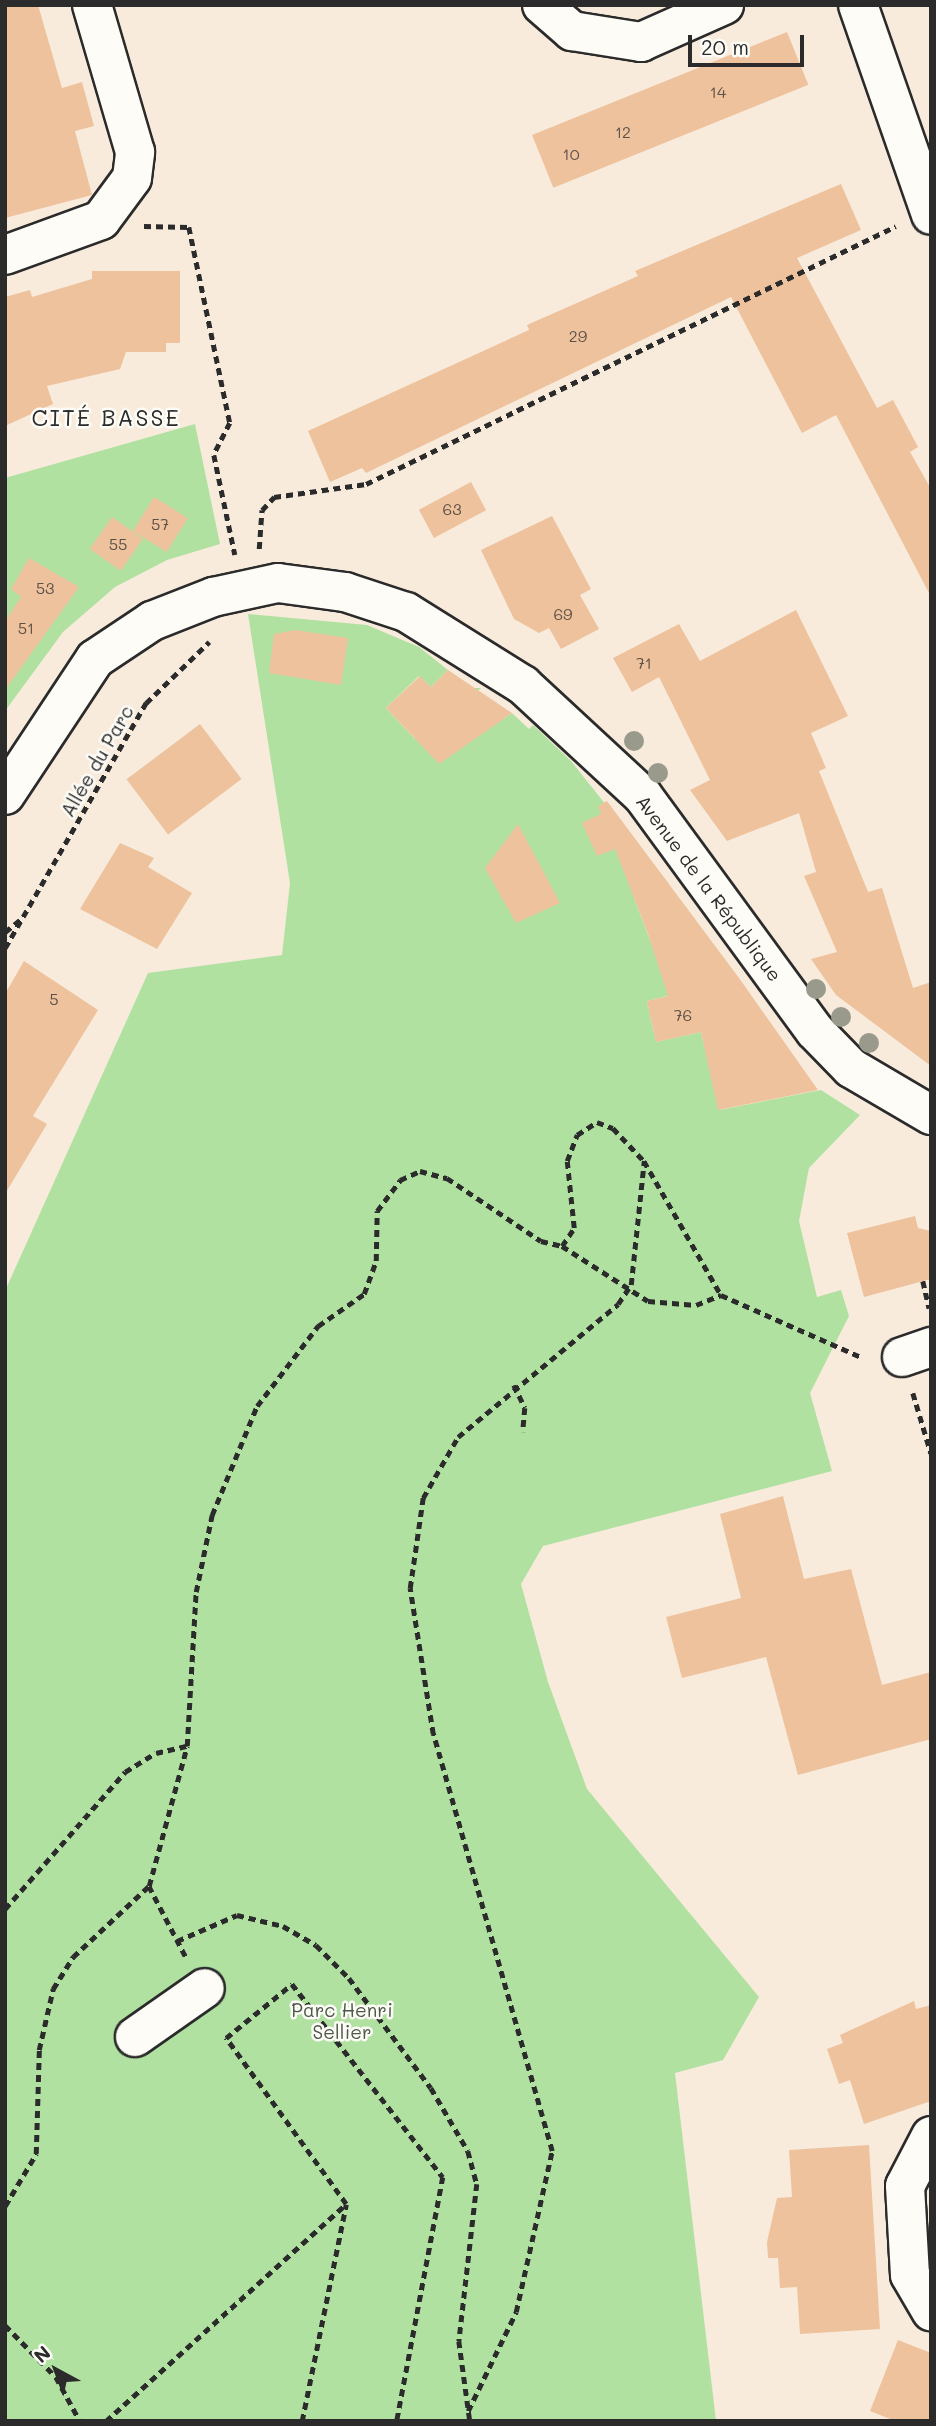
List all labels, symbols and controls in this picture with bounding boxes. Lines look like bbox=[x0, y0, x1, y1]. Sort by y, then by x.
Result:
scale bar bbox=[691, 21, 806, 65]
text: 20 m bbox=[701, 33, 749, 60]
house number: 14 bbox=[710, 82, 726, 102]
house number: 12 bbox=[615, 122, 631, 142]
house number: 10 bbox=[562, 144, 580, 164]
house number: 29 bbox=[569, 326, 587, 346]
district label: CITÉ BASSE bbox=[33, 403, 179, 431]
house number: 63 bbox=[442, 499, 462, 519]
house number: 57 bbox=[151, 514, 169, 534]
house number: 55 bbox=[109, 534, 127, 554]
house number: 53 bbox=[36, 578, 54, 598]
house number: 69 bbox=[553, 604, 573, 624]
house number: 51 bbox=[18, 618, 34, 638]
house number: 71 bbox=[636, 653, 652, 673]
street label: Allée du Parc bbox=[56, 701, 138, 821]
street label: Avenue de la République bbox=[631, 790, 787, 986]
house number: 5 bbox=[49, 989, 59, 1009]
house number: 76 bbox=[674, 1005, 692, 1025]
park label: Parc Henri Sellier bbox=[291, 1999, 393, 2043]
north arrow bbox=[21, 2335, 91, 2405]
text: N bbox=[28, 2340, 56, 2368]

